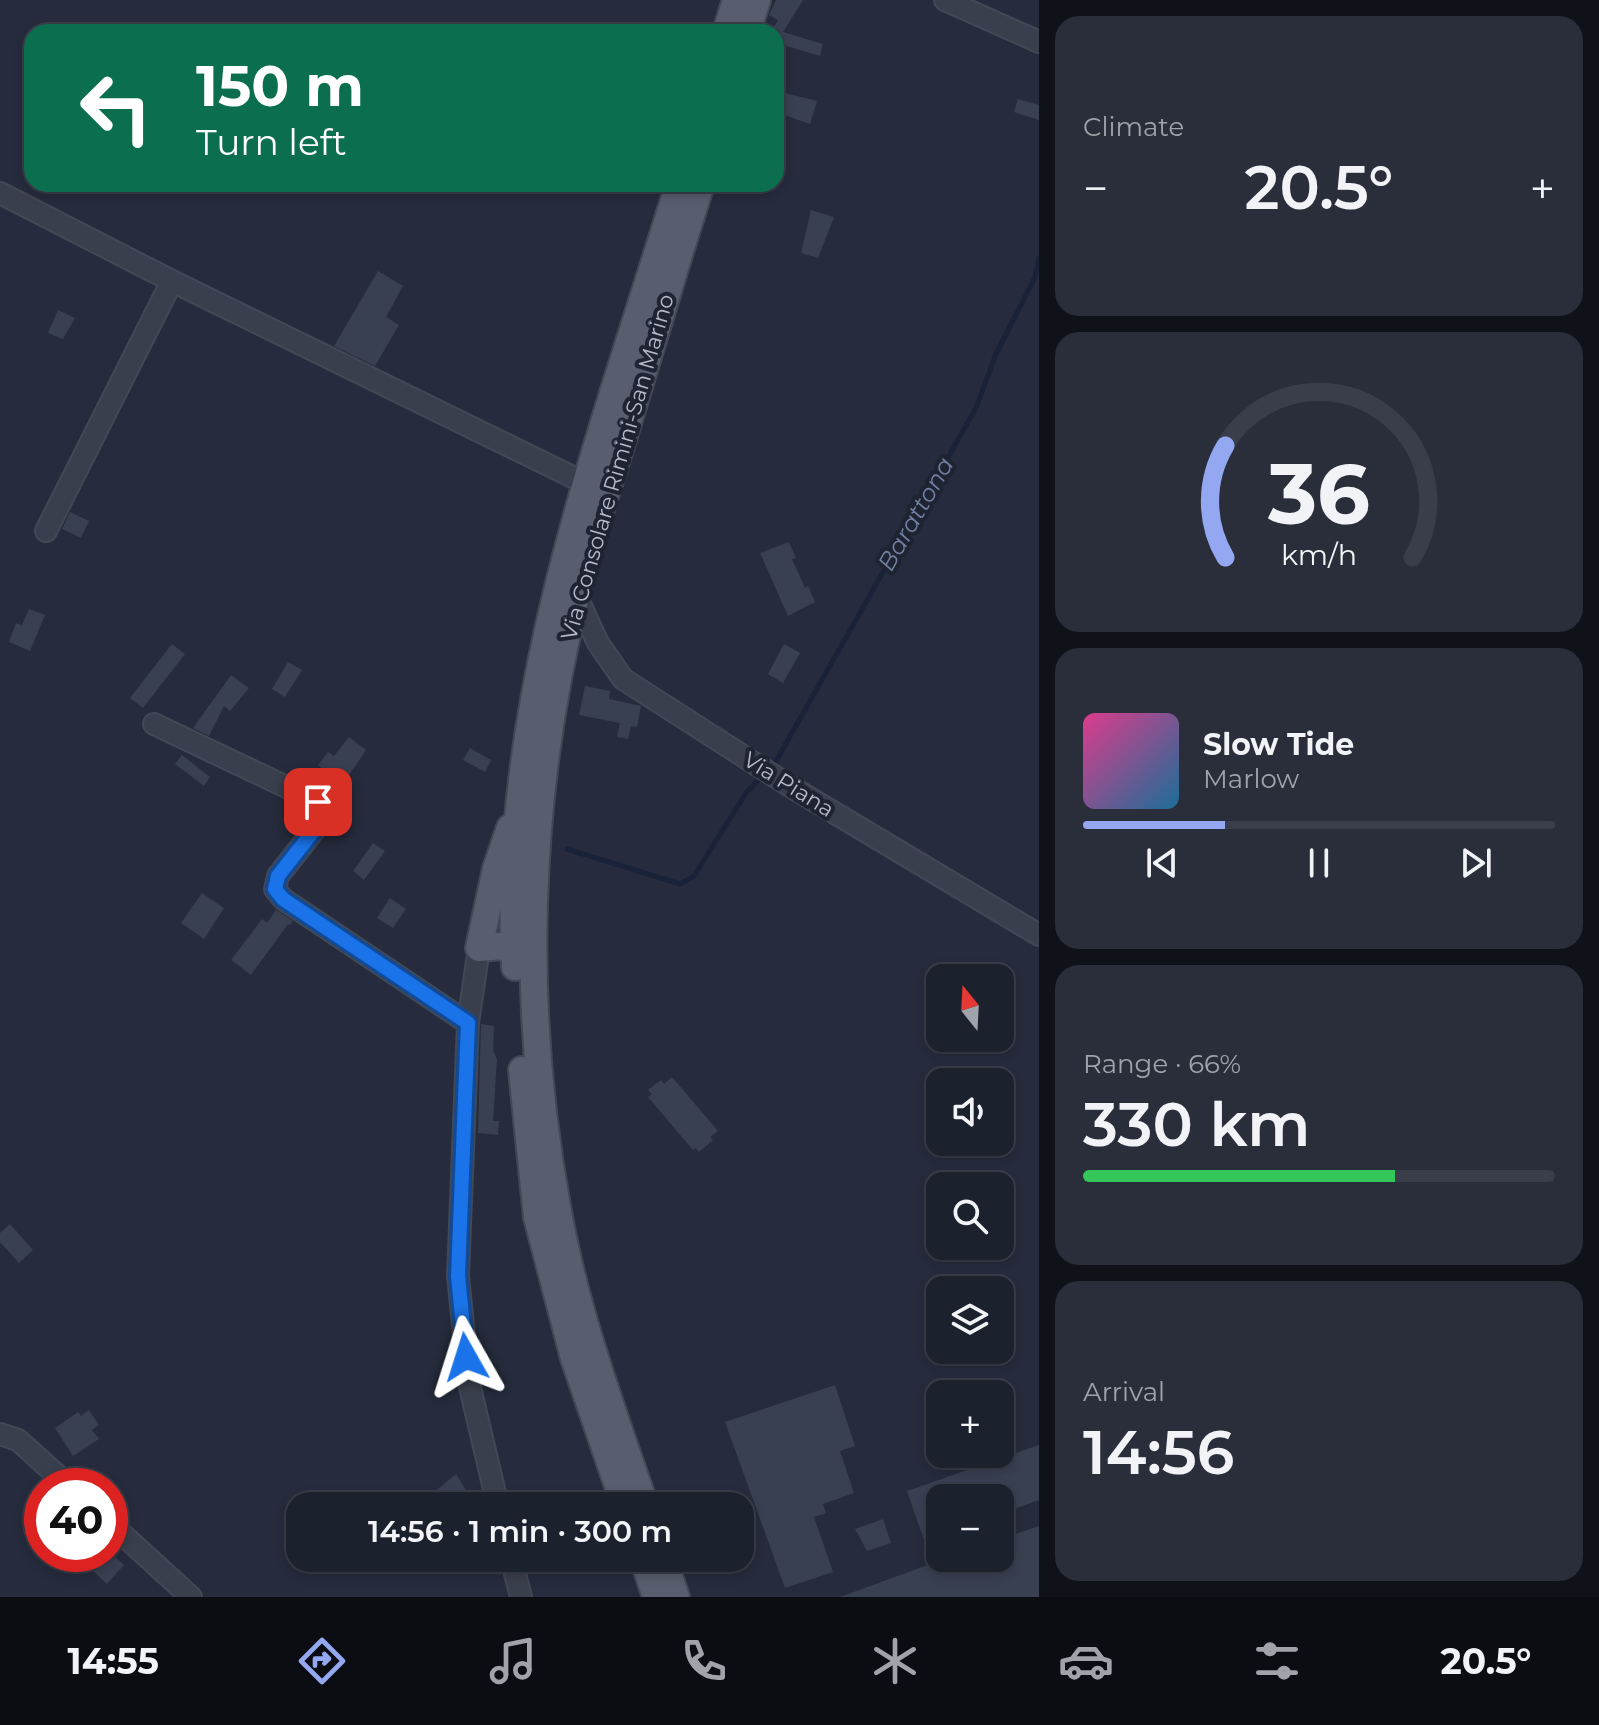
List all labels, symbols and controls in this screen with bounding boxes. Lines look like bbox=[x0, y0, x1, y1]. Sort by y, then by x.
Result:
text: 150 m bbox=[196, 52, 364, 120]
icon: left bbox=[64, 56, 168, 160]
text: Climate bbox=[1083, 111, 1184, 143]
text: Turn left bbox=[196, 120, 347, 164]
text: 20.5° bbox=[1245, 151, 1393, 224]
text: − bbox=[1083, 161, 1108, 215]
text: + bbox=[1530, 161, 1555, 215]
street label: Via Consolare Rimini-San Marino bbox=[555, 291, 680, 643]
text: 36 bbox=[1267, 443, 1370, 545]
water label: Barattona bbox=[871, 452, 960, 576]
text: km/h bbox=[1281, 537, 1357, 572]
text: Slow Tide bbox=[1203, 726, 1354, 763]
street label: Via Piana bbox=[738, 746, 839, 823]
text: Marlow bbox=[1203, 763, 1299, 795]
pin bbox=[284, 768, 352, 836]
icon: arrive bbox=[296, 780, 340, 824]
icon: previous bbox=[1140, 841, 1184, 885]
icon: pause bbox=[1297, 841, 1341, 885]
icon: next bbox=[1454, 841, 1498, 885]
north arrow bbox=[926, 964, 1014, 1052]
map controls bbox=[926, 964, 1014, 1572]
text: Range · 66% bbox=[1083, 1048, 1241, 1080]
button: sound bbox=[926, 1068, 1014, 1156]
text: 330 km bbox=[1083, 1088, 1310, 1161]
button: search bbox=[926, 1172, 1014, 1260]
button: layers bbox=[926, 1276, 1014, 1364]
position arrow bbox=[424, 1315, 508, 1399]
text: Arrival bbox=[1083, 1376, 1165, 1408]
button: + bbox=[926, 1380, 1014, 1468]
text: 14:56 bbox=[1083, 1416, 1234, 1489]
speed limit sign: 40 bbox=[24, 1468, 128, 1572]
button: − bbox=[926, 1484, 1014, 1572]
text: 14:56 · 1 min · 300 m bbox=[368, 1513, 672, 1550]
icon: directions bbox=[294, 1633, 350, 1689]
icon: music bbox=[485, 1633, 541, 1689]
icon: phone bbox=[676, 1633, 732, 1689]
icon: climate bbox=[867, 1633, 923, 1689]
icon: car bbox=[1058, 1633, 1114, 1689]
icon: filters bbox=[1249, 1633, 1305, 1689]
text: 14:55 bbox=[68, 1639, 159, 1683]
text: 20.5° bbox=[1441, 1639, 1531, 1683]

